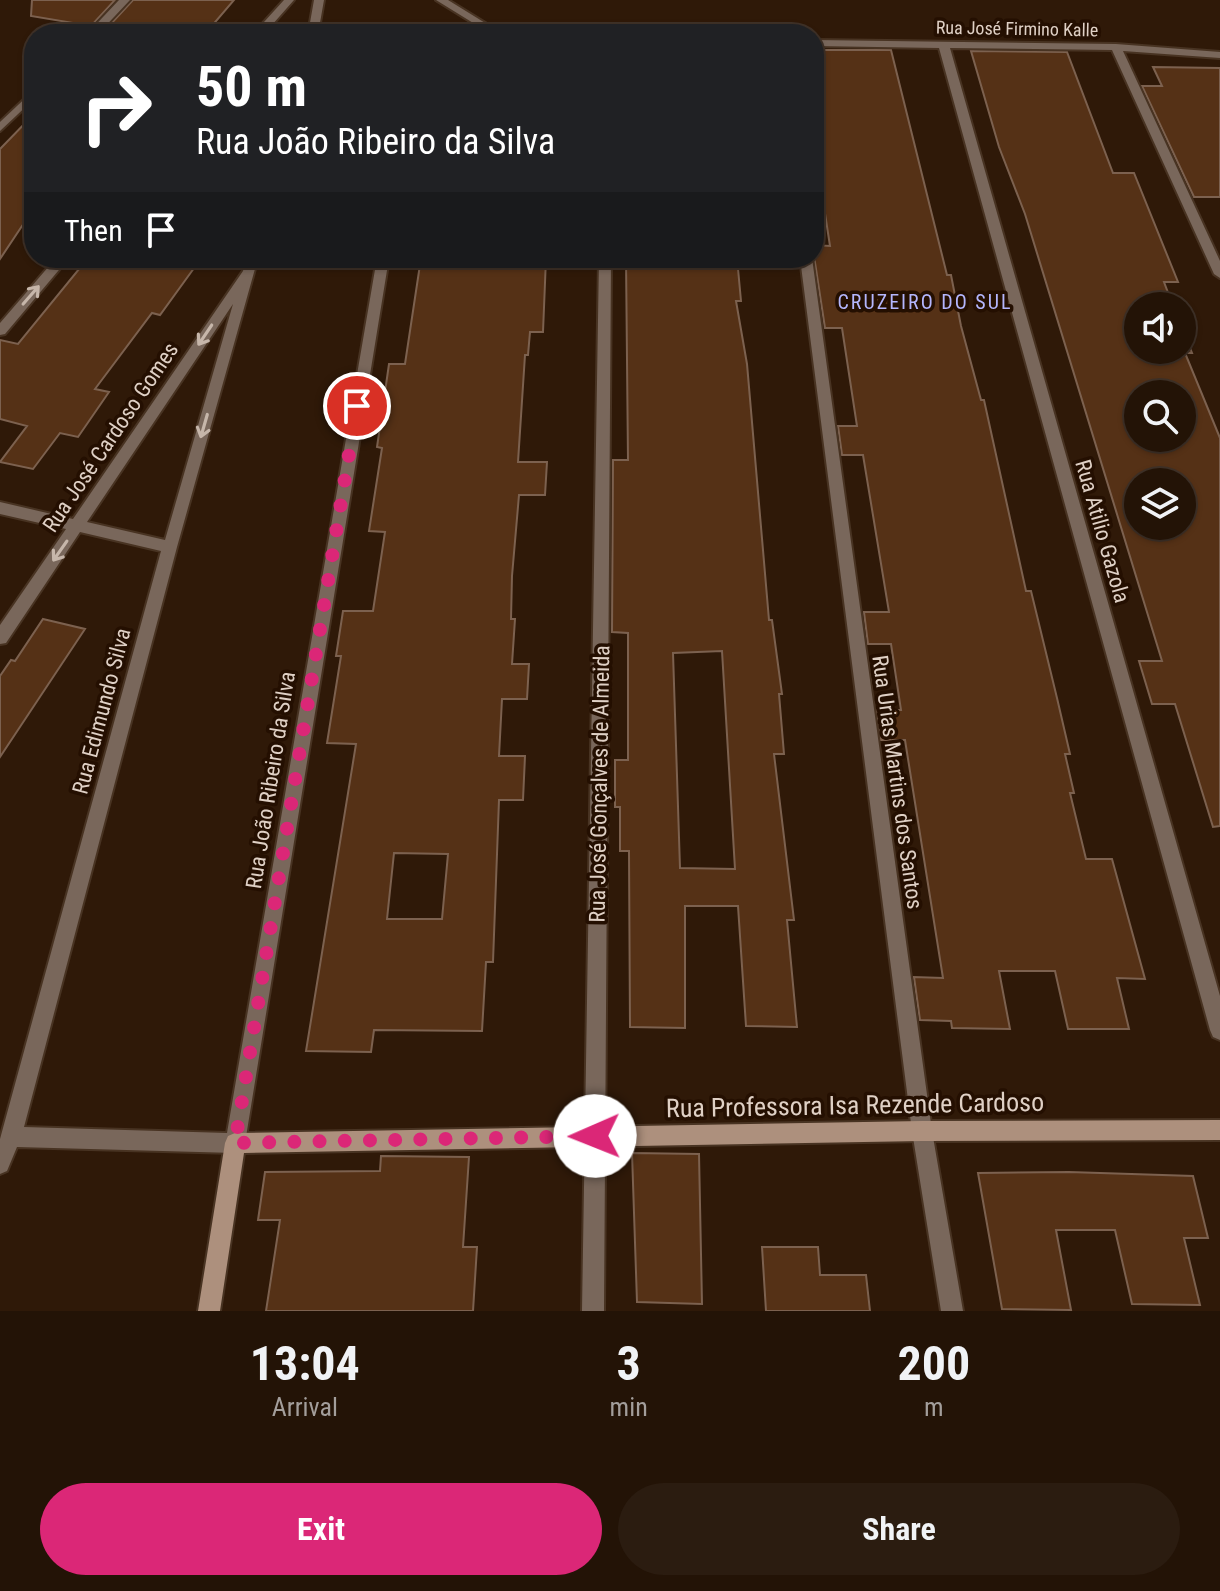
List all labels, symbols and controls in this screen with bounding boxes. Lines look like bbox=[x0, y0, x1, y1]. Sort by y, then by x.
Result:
street label: Rua José Firmino Kalle bbox=[936, 17, 1098, 40]
text: 50 m bbox=[196, 54, 307, 120]
icon: right bbox=[64, 56, 168, 160]
text: Rua João Ribeiro da Silva bbox=[196, 121, 555, 163]
icon: arrive bbox=[139, 208, 183, 252]
text: Then bbox=[64, 213, 123, 248]
one-way arrow bbox=[22, 285, 40, 305]
district label: CRUZEIRO DO SUL bbox=[838, 290, 1012, 314]
map controls bbox=[1124, 292, 1196, 540]
button: sound bbox=[1124, 292, 1196, 364]
one-way arrow bbox=[197, 324, 213, 346]
street label: Rua José Cardoso Gomes bbox=[38, 338, 183, 537]
pin bbox=[323, 372, 391, 440]
button: search bbox=[1124, 380, 1196, 452]
icon: arrive bbox=[335, 384, 379, 428]
one-way arrow bbox=[196, 413, 211, 439]
street label: Rua Atilio Gazola bbox=[1070, 457, 1135, 606]
button: layers bbox=[1124, 468, 1196, 540]
one-way arrow bbox=[52, 540, 68, 562]
street label: Rua Edimundo Silva bbox=[67, 625, 136, 797]
street label: Rua José Gonçalves de Almeida bbox=[585, 645, 614, 923]
street label: Rua Urias Martins dos Santos bbox=[867, 653, 928, 911]
street label: Rua João Ribeiro da Silva bbox=[241, 670, 300, 890]
street label: Rua Professora Isa Rezende Cardoso bbox=[666, 1087, 1044, 1123]
position arrow bbox=[553, 1094, 637, 1178]
text: 13:04 bbox=[250, 1335, 360, 1392]
text: 3 bbox=[617, 1335, 641, 1392]
text: 200 bbox=[897, 1335, 970, 1392]
text: Arrival bbox=[272, 1392, 338, 1422]
text: min bbox=[610, 1392, 648, 1422]
text: m bbox=[924, 1392, 944, 1422]
button: Exit bbox=[40, 1483, 602, 1575]
button: Share bbox=[618, 1483, 1180, 1575]

